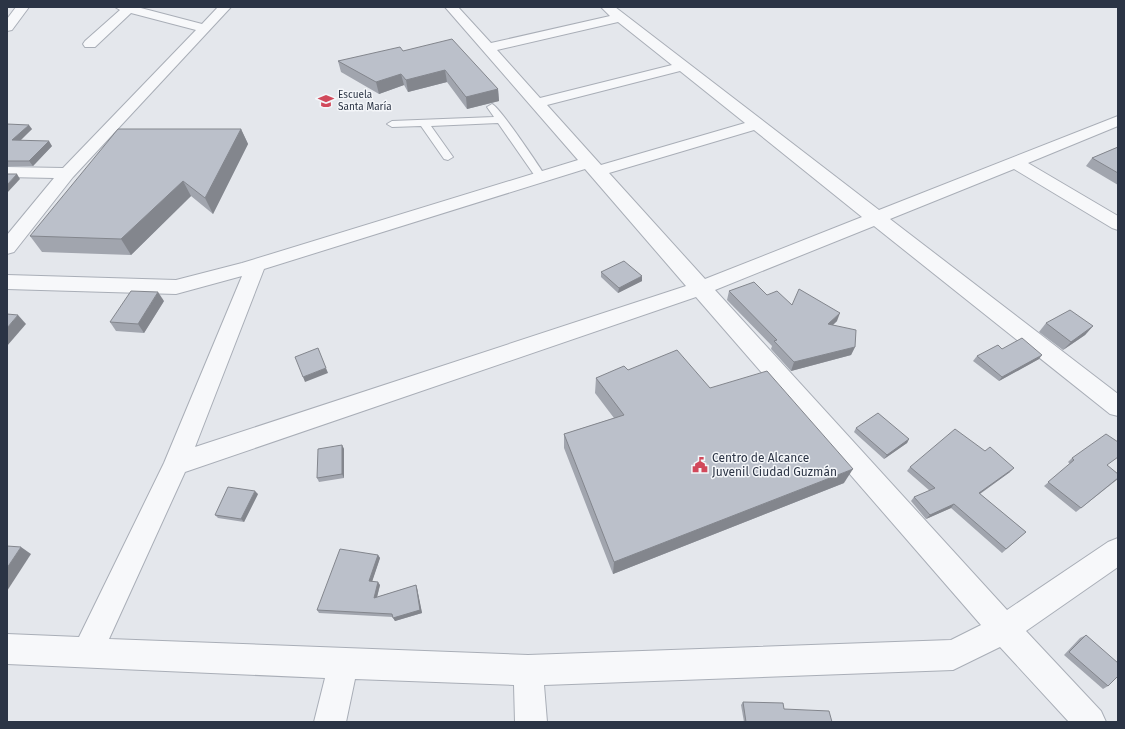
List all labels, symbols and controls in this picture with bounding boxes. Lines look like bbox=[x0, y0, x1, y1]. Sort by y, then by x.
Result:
place label: Escuela Santa María bbox=[338, 89, 392, 113]
school or university icon: Escuela Santa María bbox=[317, 92, 335, 110]
place label: Centro de Alcance Juvenil Ciudad Guzmán bbox=[712, 451, 837, 479]
public building icon: Centro de Alcance Juvenil Ciudad Guzmán bbox=[691, 456, 709, 474]

